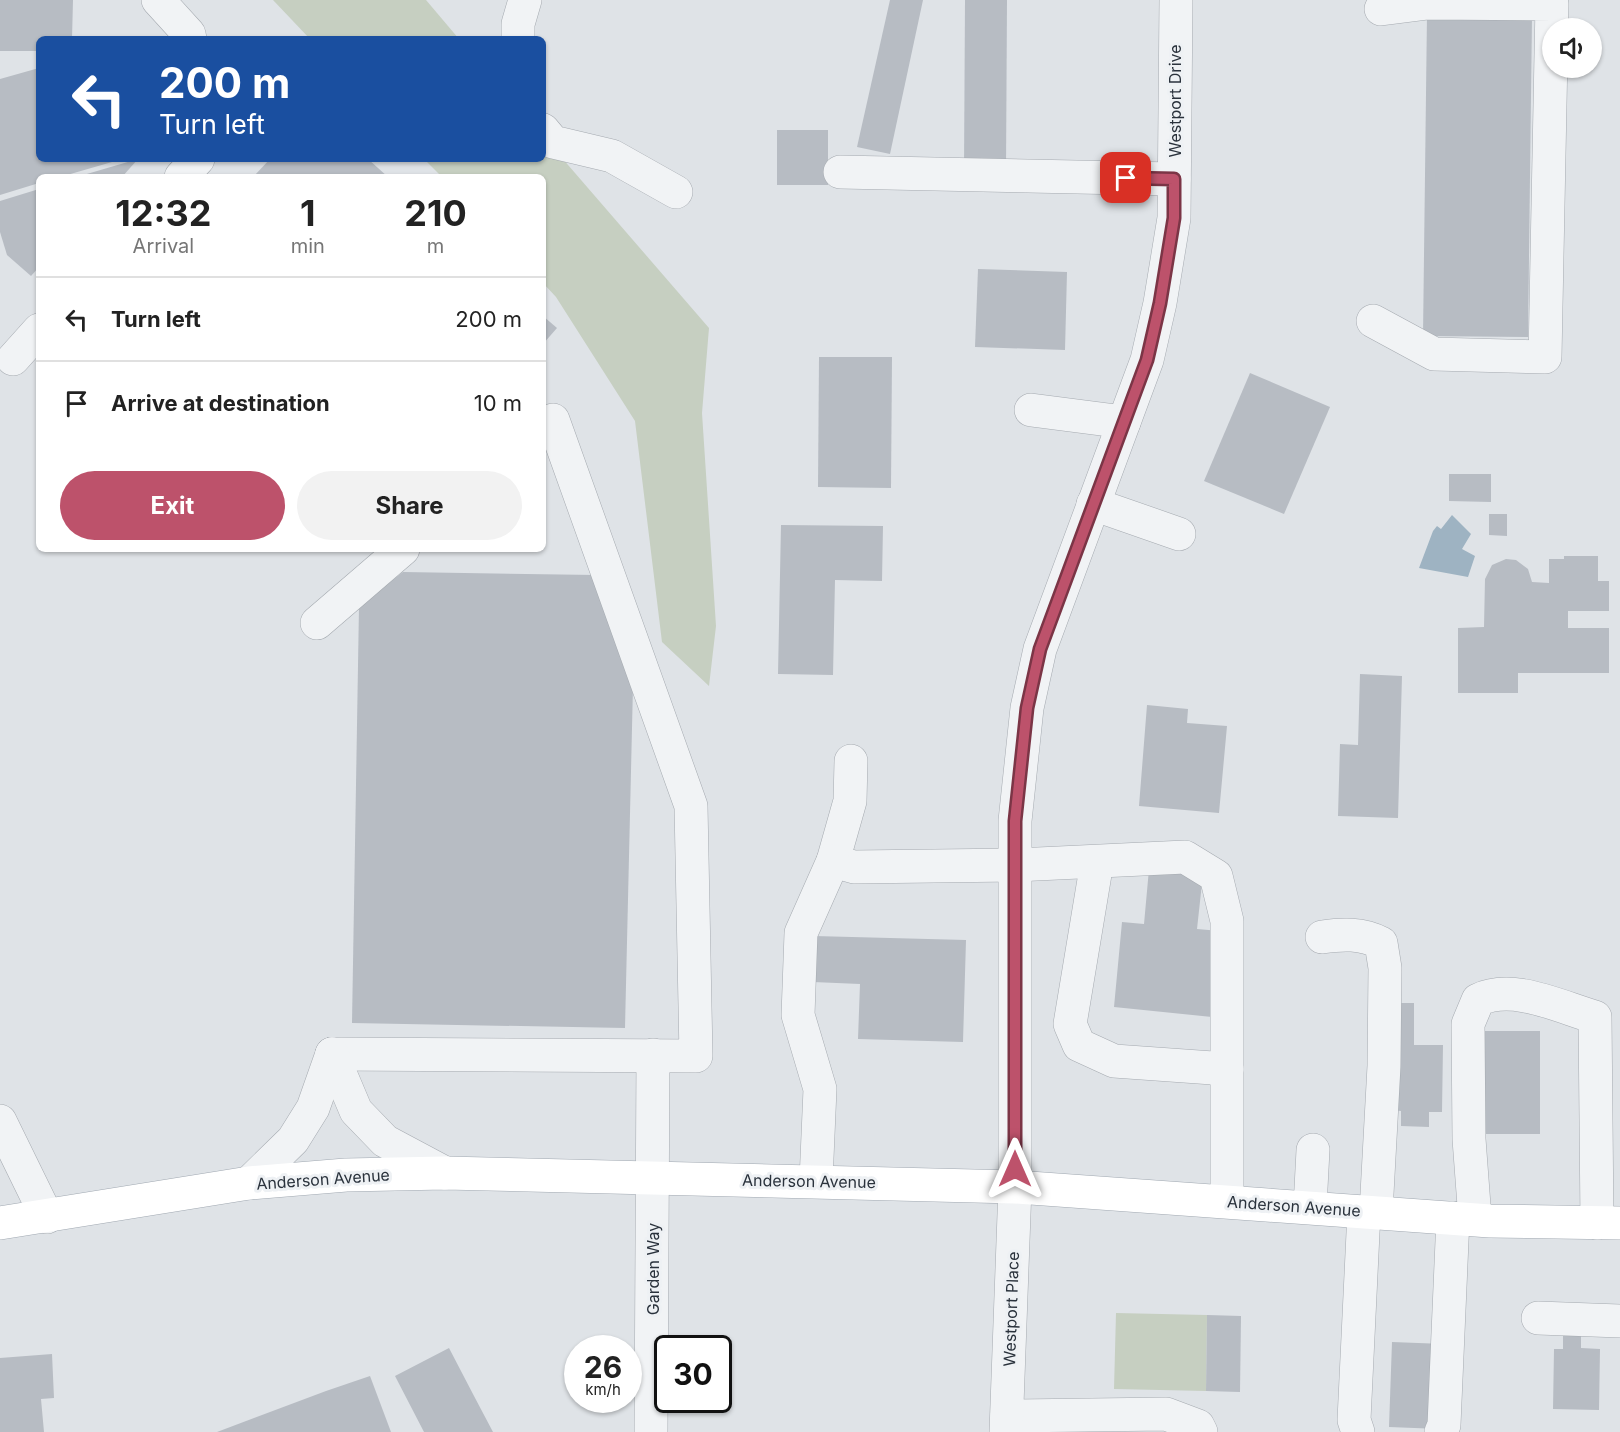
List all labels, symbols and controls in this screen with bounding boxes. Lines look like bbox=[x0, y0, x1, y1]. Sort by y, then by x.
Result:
map controls bbox=[1542, 18, 1602, 78]
button: sound bbox=[1542, 18, 1602, 78]
street label: Westport Drive bbox=[1165, 44, 1185, 158]
text: 200 m bbox=[159, 57, 290, 108]
icon: left bbox=[60, 60, 138, 138]
text: Turn left bbox=[159, 108, 265, 141]
pin bbox=[1100, 152, 1151, 203]
icon: arrive bbox=[1109, 161, 1142, 194]
text: 12:32 bbox=[115, 191, 211, 235]
text: 1 bbox=[300, 191, 316, 235]
text: 210 bbox=[404, 191, 467, 235]
text: Arrival bbox=[133, 234, 194, 258]
text: min bbox=[291, 234, 325, 258]
text: m bbox=[427, 234, 444, 258]
icon: left bbox=[60, 303, 93, 336]
text: Turn left bbox=[111, 306, 201, 332]
text: 200 m bbox=[455, 306, 522, 332]
icon: arrive bbox=[60, 387, 93, 420]
text: Arrive at destination bbox=[111, 390, 330, 416]
text: 10 m bbox=[474, 390, 522, 416]
button: Exit bbox=[60, 471, 285, 540]
button: Share bbox=[297, 471, 522, 540]
position arrow bbox=[983, 1137, 1047, 1201]
street label: Anderson Avenue bbox=[256, 1164, 390, 1194]
street label: Anderson Avenue bbox=[742, 1170, 876, 1192]
street label: Anderson Avenue bbox=[1227, 1191, 1361, 1221]
street label: Garden Way bbox=[643, 1223, 663, 1315]
street label: Westport Place bbox=[999, 1251, 1023, 1367]
speed limit sign: 30 bbox=[654, 1335, 732, 1413]
text: 26 bbox=[584, 1349, 622, 1385]
text: km/h bbox=[585, 1380, 621, 1399]

